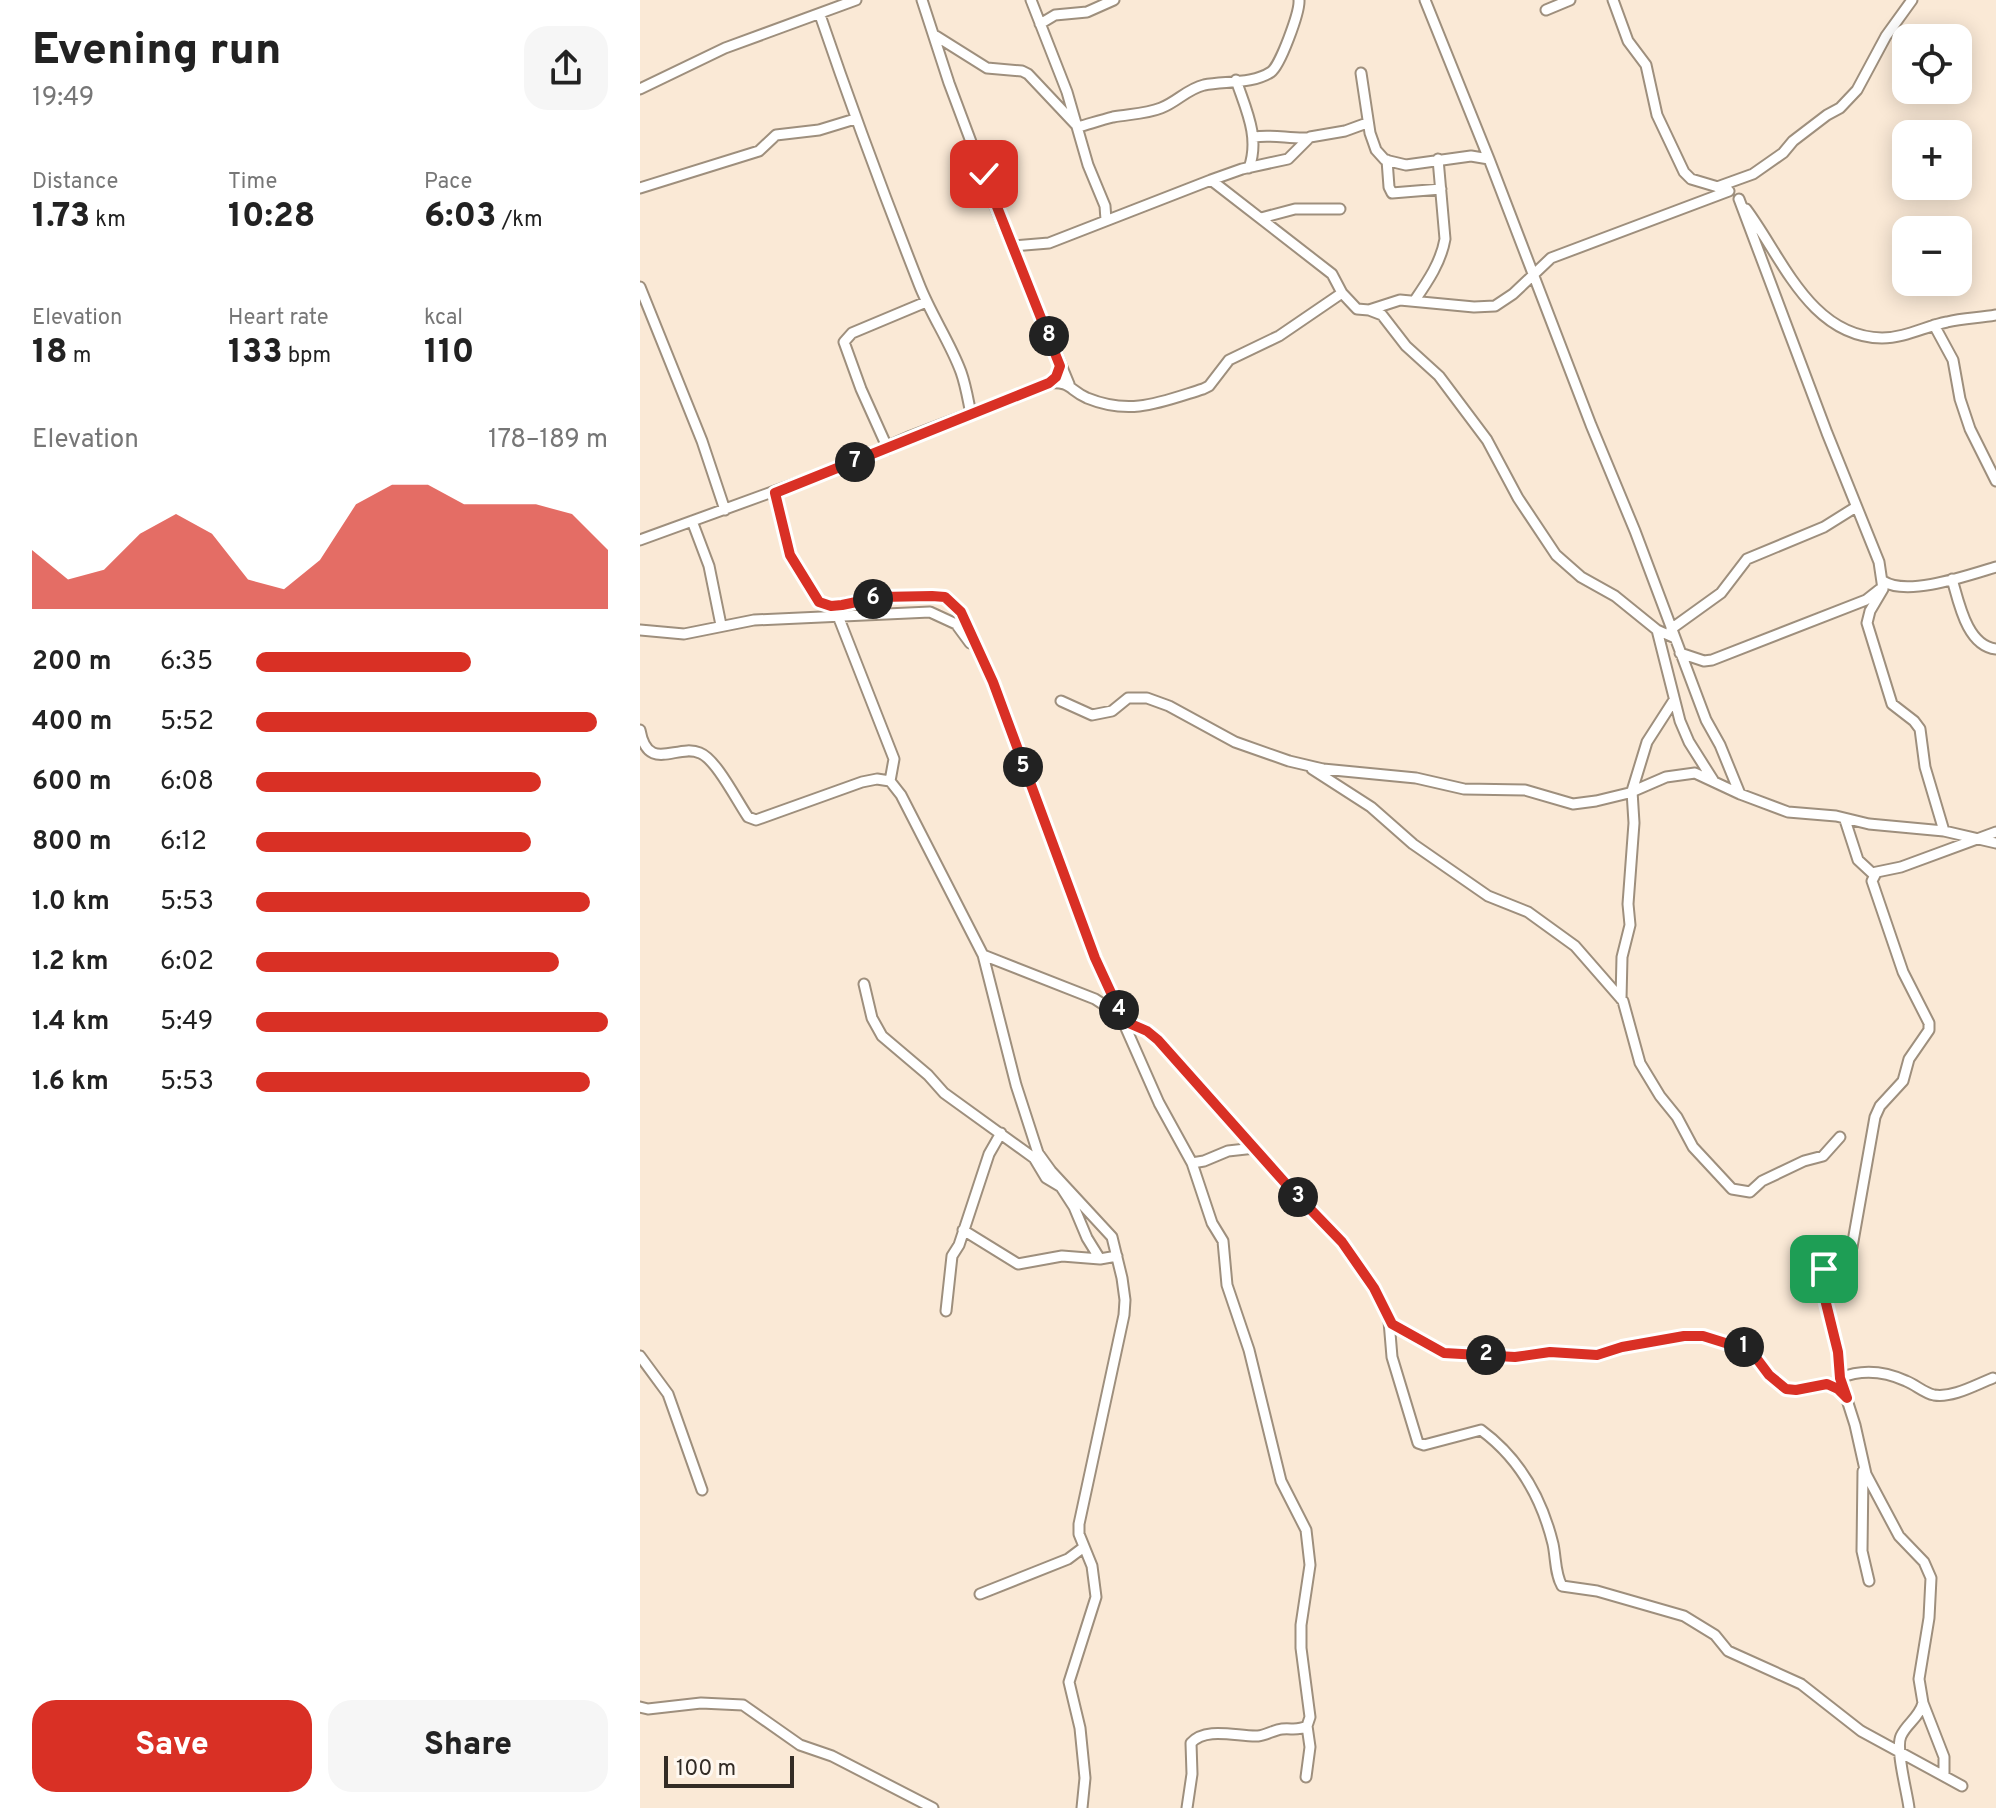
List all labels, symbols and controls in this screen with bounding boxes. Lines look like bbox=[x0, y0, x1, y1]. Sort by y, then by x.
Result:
text: Evening run bbox=[32, 24, 281, 80]
map controls bbox=[1892, 24, 1972, 296]
button: locate bbox=[1892, 24, 1972, 104]
button: share bbox=[524, 26, 608, 110]
text: 19:49 bbox=[32, 82, 94, 115]
button: + bbox=[1892, 120, 1972, 200]
pin bbox=[950, 140, 1018, 208]
icon: check bbox=[962, 152, 1006, 196]
text: Distance bbox=[32, 169, 118, 196]
text: Time bbox=[228, 169, 277, 196]
text: Pace bbox=[424, 169, 472, 196]
text: 1.73 bbox=[32, 196, 90, 239]
text: 10:28 bbox=[228, 196, 315, 239]
text: 6:03 bbox=[424, 196, 496, 239]
text: km bbox=[90, 207, 126, 234]
text: /km bbox=[496, 207, 543, 234]
button: − bbox=[1892, 216, 1972, 296]
text: Elevation bbox=[32, 305, 122, 332]
text: Heart rate bbox=[228, 305, 329, 332]
text: kcal bbox=[424, 305, 463, 332]
pin: 8 bbox=[1029, 316, 1069, 356]
text: 8 bbox=[1042, 322, 1056, 349]
text: 18 bbox=[32, 332, 68, 375]
text: 133 bbox=[228, 332, 283, 375]
text: 110 bbox=[424, 332, 474, 375]
text: m bbox=[68, 343, 91, 370]
text: bpm bbox=[283, 343, 331, 370]
text: Elevation bbox=[32, 424, 139, 457]
text: 178–189 m bbox=[488, 424, 608, 457]
pin: 7 bbox=[835, 442, 875, 482]
text: 7 bbox=[849, 448, 861, 475]
pin: 6 bbox=[853, 579, 893, 619]
text: 6 bbox=[866, 585, 880, 612]
text: 200 m bbox=[32, 646, 111, 679]
text: 6:35 bbox=[160, 646, 213, 679]
text: 400 m bbox=[32, 706, 112, 739]
text: 5:52 bbox=[160, 706, 214, 739]
pin: 5 bbox=[1003, 747, 1043, 787]
text: 5 bbox=[1016, 753, 1030, 780]
text: 600 m bbox=[32, 766, 112, 799]
text: 6:08 bbox=[160, 766, 214, 799]
text: 800 m bbox=[32, 826, 112, 859]
text: 6:12 bbox=[160, 826, 207, 859]
text: 1.0 km bbox=[32, 886, 110, 919]
text: 5:53 bbox=[160, 886, 214, 919]
text: 1.2 km bbox=[32, 946, 109, 979]
text: 6:02 bbox=[160, 946, 214, 979]
pin: 4 bbox=[1099, 990, 1139, 1030]
text: 4 bbox=[1112, 996, 1126, 1023]
text: 1.4 km bbox=[32, 1006, 109, 1039]
text: 5:49 bbox=[160, 1006, 213, 1039]
text: 1.6 km bbox=[32, 1066, 109, 1099]
text: 5:53 bbox=[160, 1066, 214, 1099]
pin: 3 bbox=[1278, 1177, 1318, 1217]
text: 3 bbox=[1291, 1183, 1305, 1210]
pin bbox=[1790, 1235, 1858, 1303]
icon: arrive bbox=[1802, 1247, 1846, 1291]
pin: 1 bbox=[1724, 1327, 1764, 1367]
text: 1 bbox=[1740, 1333, 1748, 1360]
pin: 2 bbox=[1466, 1335, 1506, 1375]
text: 2 bbox=[1479, 1341, 1493, 1368]
button: Save bbox=[32, 1700, 312, 1792]
button: Share bbox=[328, 1700, 608, 1792]
scale bar bbox=[664, 1752, 794, 1788]
text: 100 m bbox=[676, 1756, 736, 1783]

